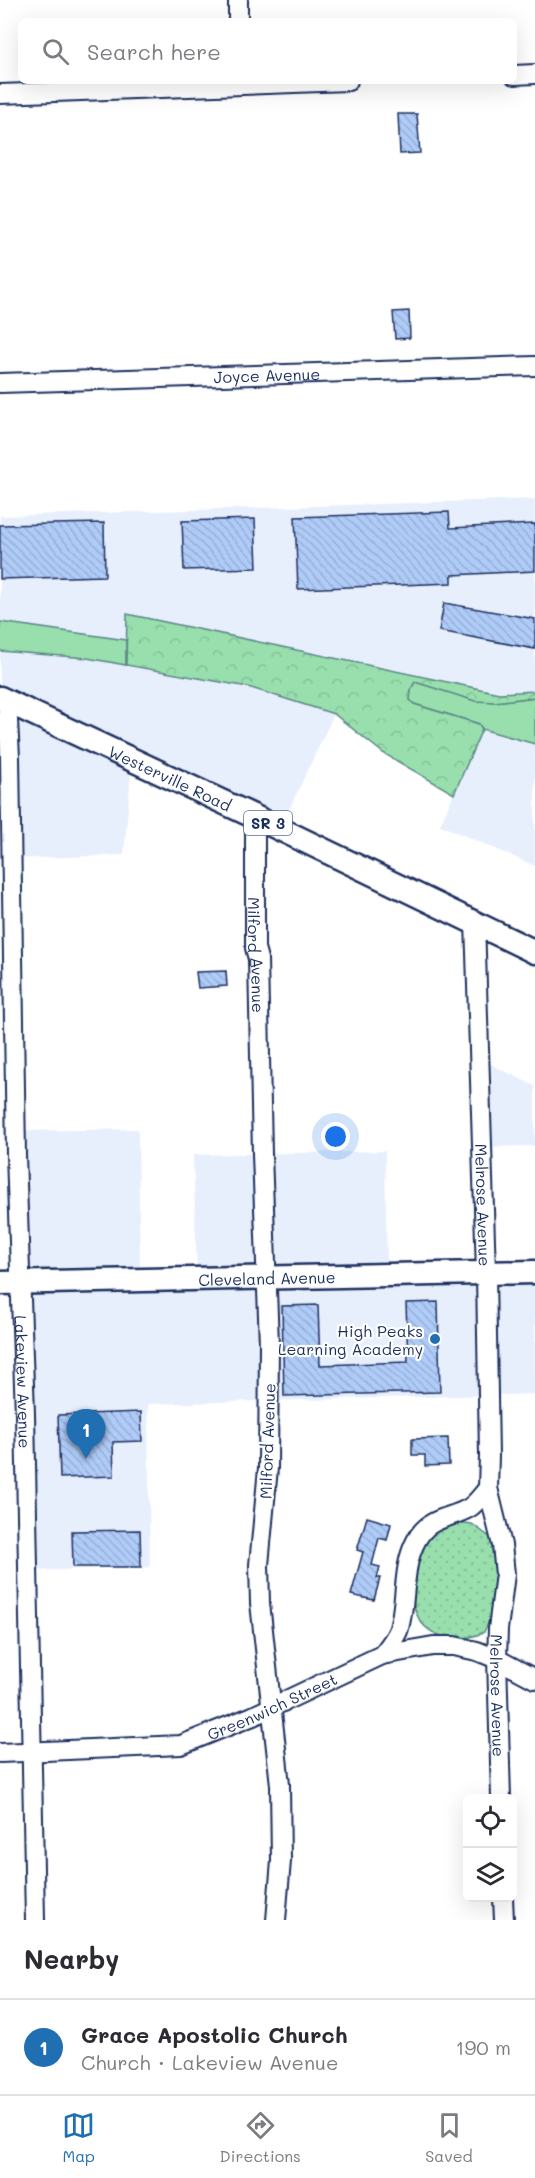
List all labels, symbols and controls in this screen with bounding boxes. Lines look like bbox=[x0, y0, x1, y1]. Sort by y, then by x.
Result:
search box bbox=[18, 18, 517, 84]
icon: search bbox=[39, 35, 72, 68]
text: Search here bbox=[87, 37, 221, 66]
street label: Joyce Avenue bbox=[213, 362, 320, 387]
street label: Westerville Road bbox=[106, 740, 235, 815]
road number: SR 3 bbox=[244, 811, 292, 835]
street label: Milford Avenue bbox=[245, 897, 270, 1013]
your location bbox=[321, 1122, 350, 1151]
street label: Melrose Avenue bbox=[471, 1143, 496, 1266]
street label: Cleveland Avenue bbox=[198, 1266, 336, 1289]
street label: Lakeview Avenue bbox=[11, 1315, 36, 1448]
place label: High Peaks Learning Academy bbox=[278, 1320, 423, 1359]
marker: High Peaks Learning Academy bbox=[428, 1332, 442, 1346]
street label: Milford Avenue bbox=[254, 1383, 280, 1499]
pin: 1 bbox=[66, 1410, 106, 1459]
street label: Melrose Avenue bbox=[486, 1634, 510, 1757]
street label: Greenwich Street bbox=[204, 1667, 340, 1744]
map controls bbox=[463, 1794, 517, 1902]
button: locate bbox=[463, 1794, 517, 1848]
button: layers bbox=[463, 1848, 517, 1902]
text: Nearby bbox=[24, 1942, 119, 1976]
text: Grace Apostolic Church bbox=[81, 2020, 347, 2049]
text: 1 bbox=[39, 2034, 48, 2060]
text: 190 m bbox=[456, 2034, 511, 2060]
text: Church · Lakeview Avenue bbox=[81, 2049, 338, 2075]
tab: Map bbox=[62, 2109, 95, 2166]
tab: Directions bbox=[220, 2109, 301, 2166]
tab: Saved bbox=[425, 2109, 473, 2166]

